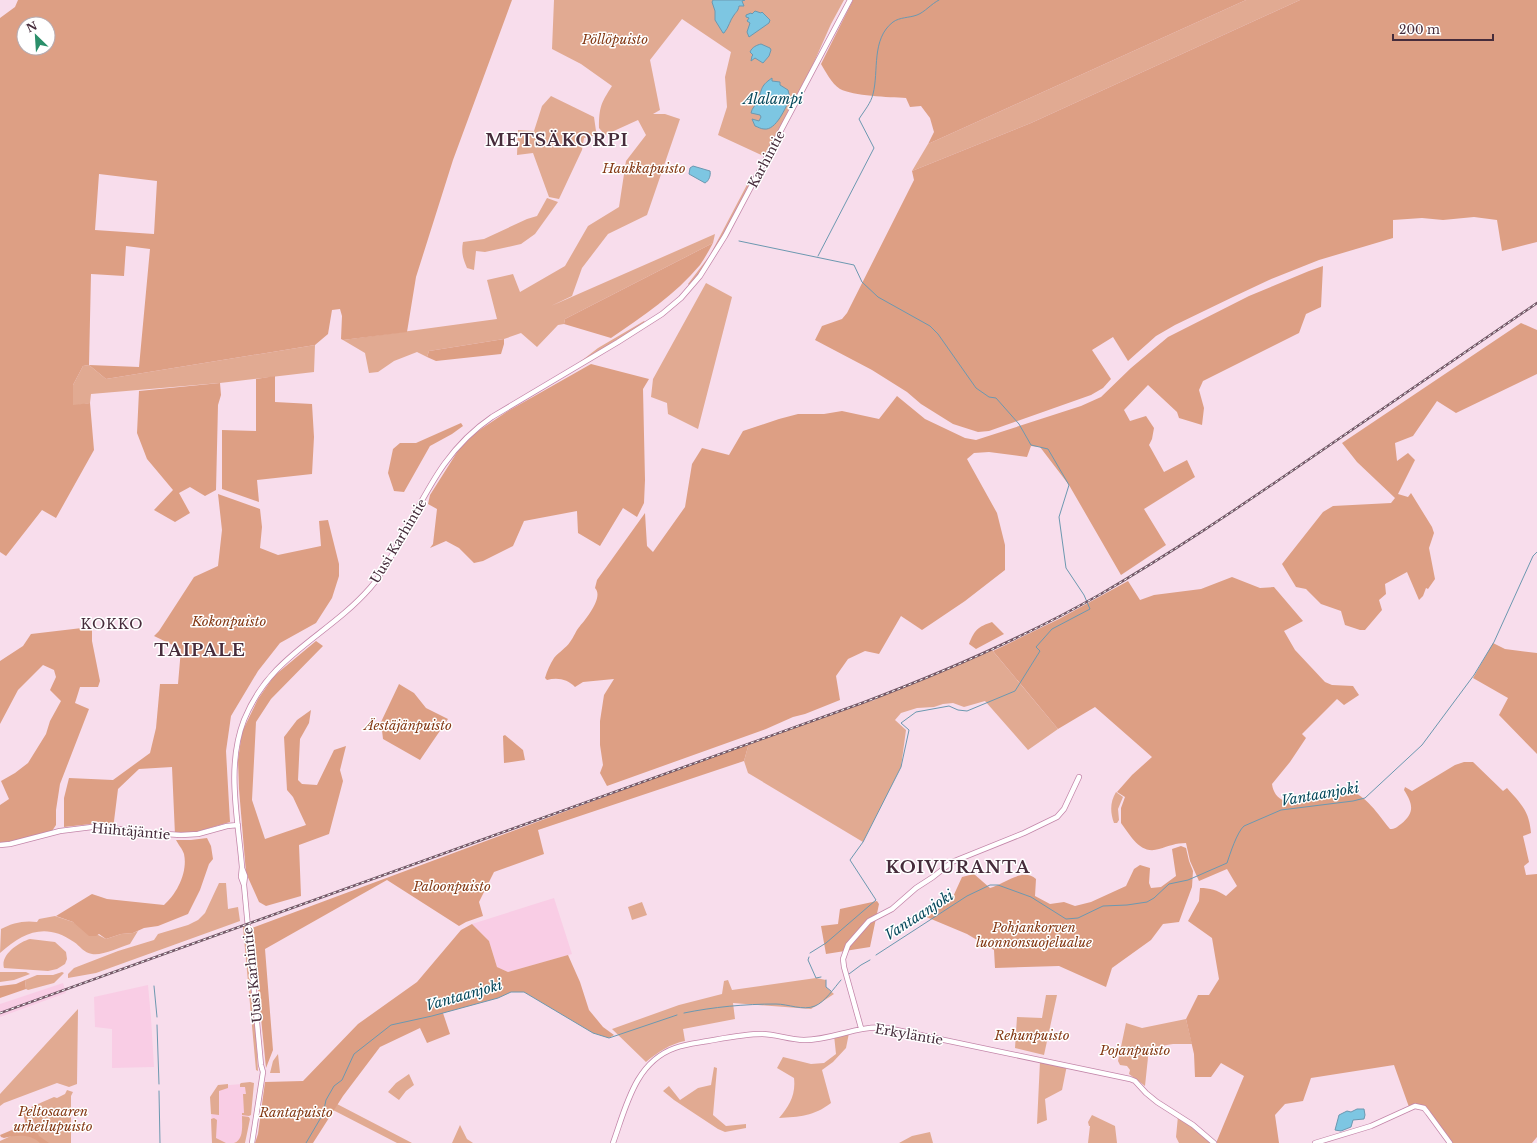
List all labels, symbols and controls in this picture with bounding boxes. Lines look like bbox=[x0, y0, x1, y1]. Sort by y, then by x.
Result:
north arrow bbox=[16, 16, 56, 56]
scale bar bbox=[1393, 16, 1493, 42]
text: N bbox=[24, 18, 40, 35]
text: 200 m bbox=[1399, 22, 1440, 37]
park label: Pöllöpuisto bbox=[581, 31, 648, 48]
water label: Alalampi bbox=[741, 90, 803, 108]
street label: Karhintie bbox=[744, 128, 789, 191]
district label: METSÄKORPI bbox=[485, 130, 629, 151]
park label: Haukkapuisto bbox=[601, 160, 686, 177]
street label: Uusi Karhintie bbox=[366, 496, 431, 587]
park label: Kokonpuisto bbox=[191, 613, 266, 630]
district label: KOKKO bbox=[81, 615, 143, 633]
district label: TAIPALE bbox=[154, 640, 246, 661]
park label: Äestäjänpuisto bbox=[362, 717, 452, 734]
water label: Vantaanjoki bbox=[1280, 778, 1360, 810]
street label: Hiihtäjäntie bbox=[91, 820, 171, 843]
district label: KOIVURANTA bbox=[885, 857, 1031, 878]
park label: Paloonpuisto bbox=[412, 878, 491, 895]
water label: Vantaanjoki bbox=[881, 886, 957, 944]
park label: Pohjankorven luonnonsuojelualue bbox=[976, 919, 1092, 951]
street label: Uusi Karhintie bbox=[239, 926, 266, 1024]
water label: Vantaanjoki bbox=[424, 975, 504, 1014]
street label: Erkyläntie bbox=[873, 1020, 944, 1049]
park label: Rehunpuisto bbox=[994, 1027, 1070, 1044]
park label: Pojanpuisto bbox=[1099, 1042, 1171, 1059]
park label: Peltosaaren urheilupuisto bbox=[13, 1103, 93, 1135]
park label: Rantapuisto bbox=[258, 1104, 333, 1121]

